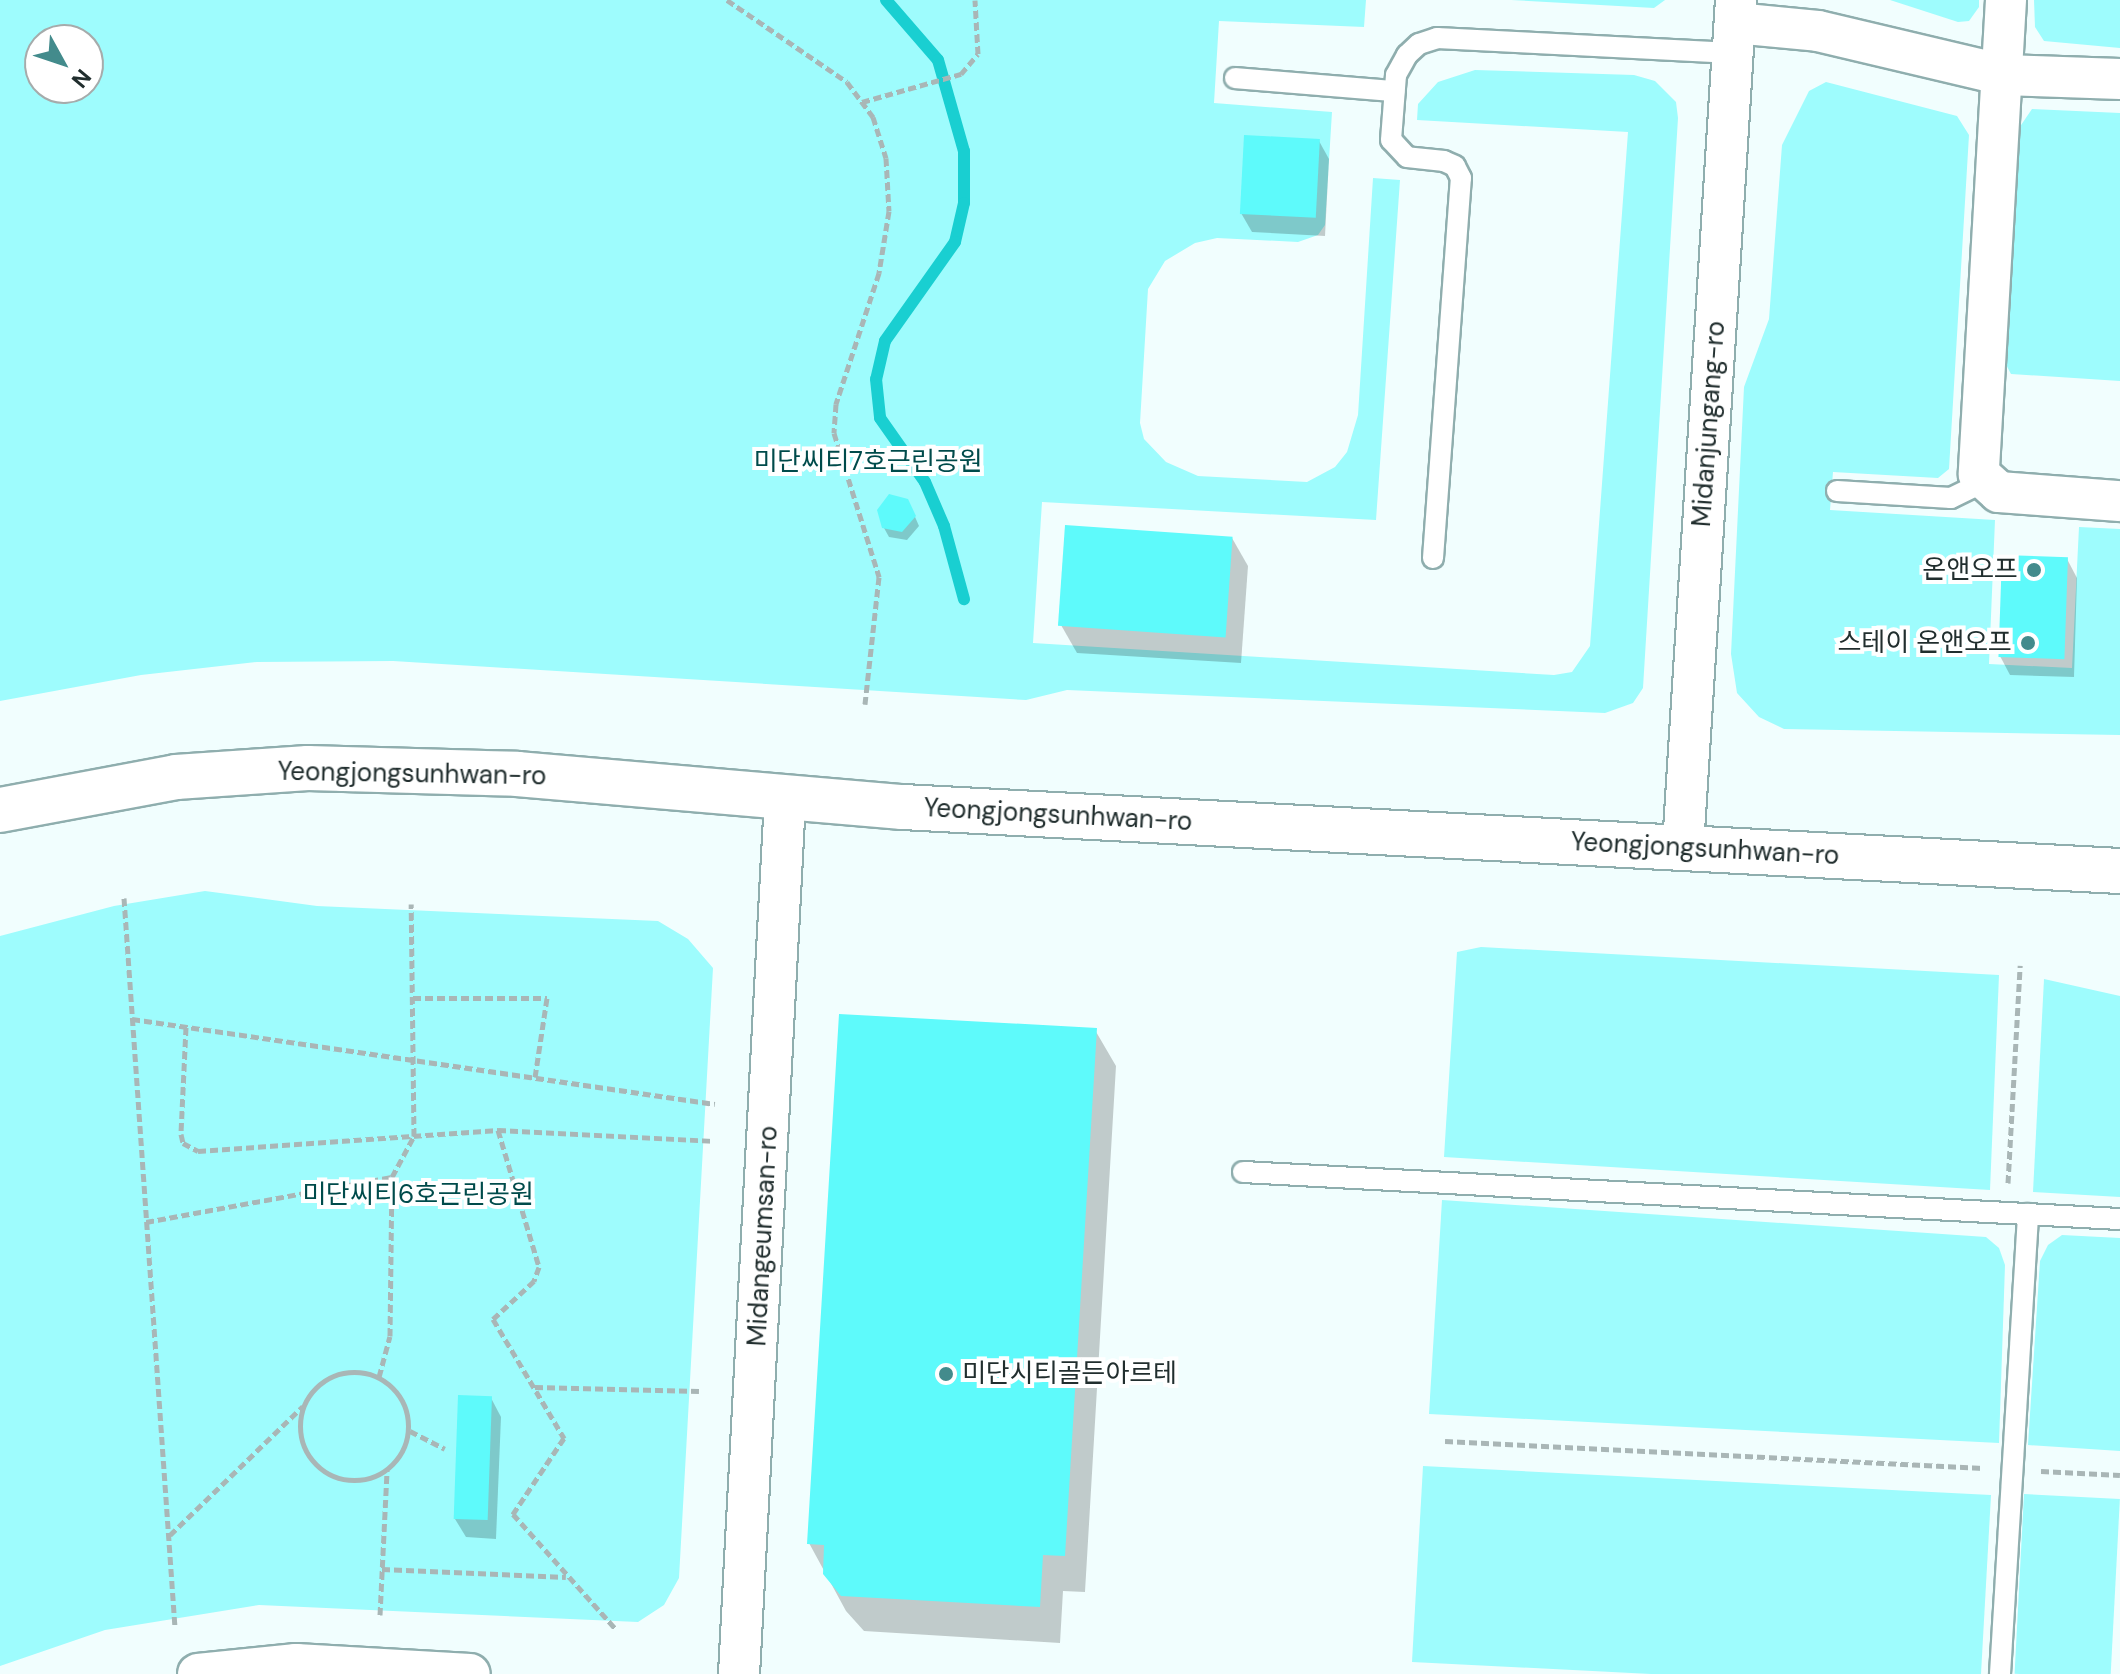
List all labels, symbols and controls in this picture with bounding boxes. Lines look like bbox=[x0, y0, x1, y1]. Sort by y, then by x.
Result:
north arrow bbox=[24, 24, 104, 104]
text: N bbox=[65, 63, 98, 94]
street label: Midanjungang-ro bbox=[1686, 320, 1732, 528]
park label: 미단씨티7호근린공원 bbox=[753, 446, 983, 478]
place label: 온앤오프 bbox=[1922, 554, 2018, 586]
marker: 온앤오프 bbox=[2025, 561, 2043, 579]
place label: 스테이 온앤오프 bbox=[1838, 627, 2012, 659]
marker: 스테이 온앤오프 bbox=[2019, 634, 2037, 652]
street label: Yeongjongsunhwan-ro bbox=[277, 756, 547, 792]
street label: Yeongjongsunhwan-ro bbox=[923, 792, 1193, 838]
street label: Yeongjongsunhwan-ro bbox=[1570, 826, 1840, 872]
street label: Midangeumsan-ro bbox=[742, 1125, 784, 1347]
park label: 미단씨티6호근린공원 bbox=[302, 1179, 534, 1211]
place label: 미단시티골든아르테 bbox=[962, 1358, 1177, 1390]
marker: 미단시티골든아르테 bbox=[937, 1365, 955, 1383]

